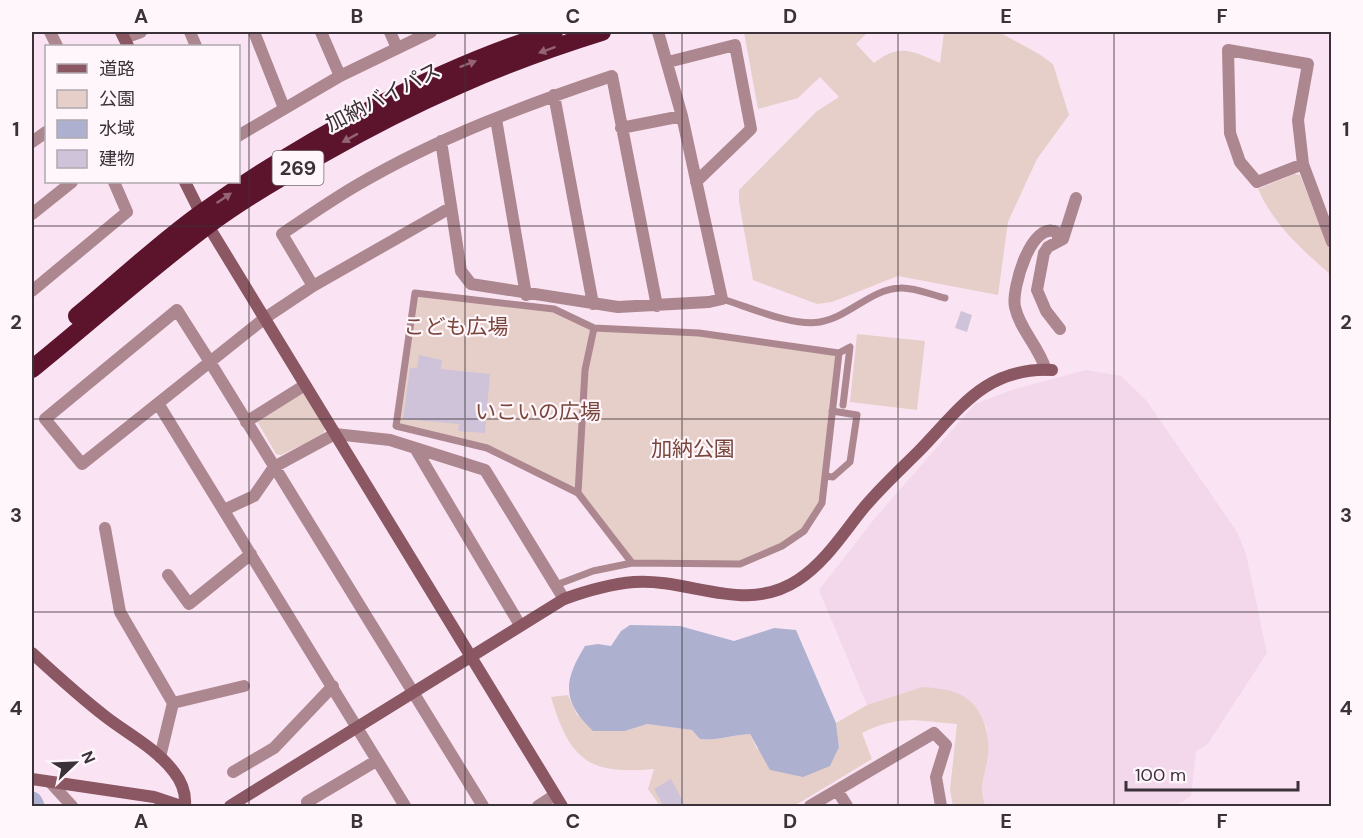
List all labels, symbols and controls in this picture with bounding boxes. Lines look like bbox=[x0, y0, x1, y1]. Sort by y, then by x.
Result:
text: A bbox=[134, 3, 148, 29]
text: B bbox=[351, 3, 363, 29]
text: C bbox=[566, 3, 580, 29]
text: D bbox=[783, 3, 797, 29]
text: E bbox=[1000, 3, 1012, 29]
text: F bbox=[1216, 3, 1228, 29]
legend bbox=[45, 45, 240, 183]
one-way arrow bbox=[538, 45, 556, 55]
street label: 加納バイパス bbox=[321, 56, 445, 138]
text: 道路 bbox=[99, 57, 135, 81]
one-way arrow bbox=[459, 59, 477, 68]
text: 公園 bbox=[99, 87, 135, 111]
text: 1 bbox=[12, 116, 20, 142]
text: 1 bbox=[1342, 116, 1350, 142]
text: 水域 bbox=[99, 117, 135, 141]
one-way arrow bbox=[341, 133, 358, 143]
text: 建物 bbox=[99, 147, 135, 171]
road number: 269 bbox=[272, 151, 324, 185]
one-way arrow bbox=[215, 192, 231, 204]
text: 2 bbox=[10, 309, 22, 335]
text: 2 bbox=[1340, 309, 1352, 335]
park label: こども広場 bbox=[404, 313, 509, 341]
park label: いこいの広場 bbox=[475, 398, 601, 426]
park label: 加納公園 bbox=[651, 435, 735, 463]
text: 3 bbox=[10, 502, 22, 528]
text: 3 bbox=[1340, 502, 1352, 528]
text: 4 bbox=[10, 695, 23, 721]
text: 4 bbox=[1340, 695, 1353, 721]
north arrow bbox=[45, 733, 105, 793]
text: N bbox=[76, 748, 100, 767]
scale bar bbox=[1126, 754, 1298, 792]
text: 100 m bbox=[1135, 763, 1186, 787]
text: A bbox=[134, 808, 148, 834]
text: B bbox=[351, 808, 363, 834]
text: C bbox=[566, 808, 580, 834]
text: D bbox=[783, 808, 797, 834]
text: E bbox=[1000, 808, 1012, 834]
text: F bbox=[1216, 808, 1228, 834]

